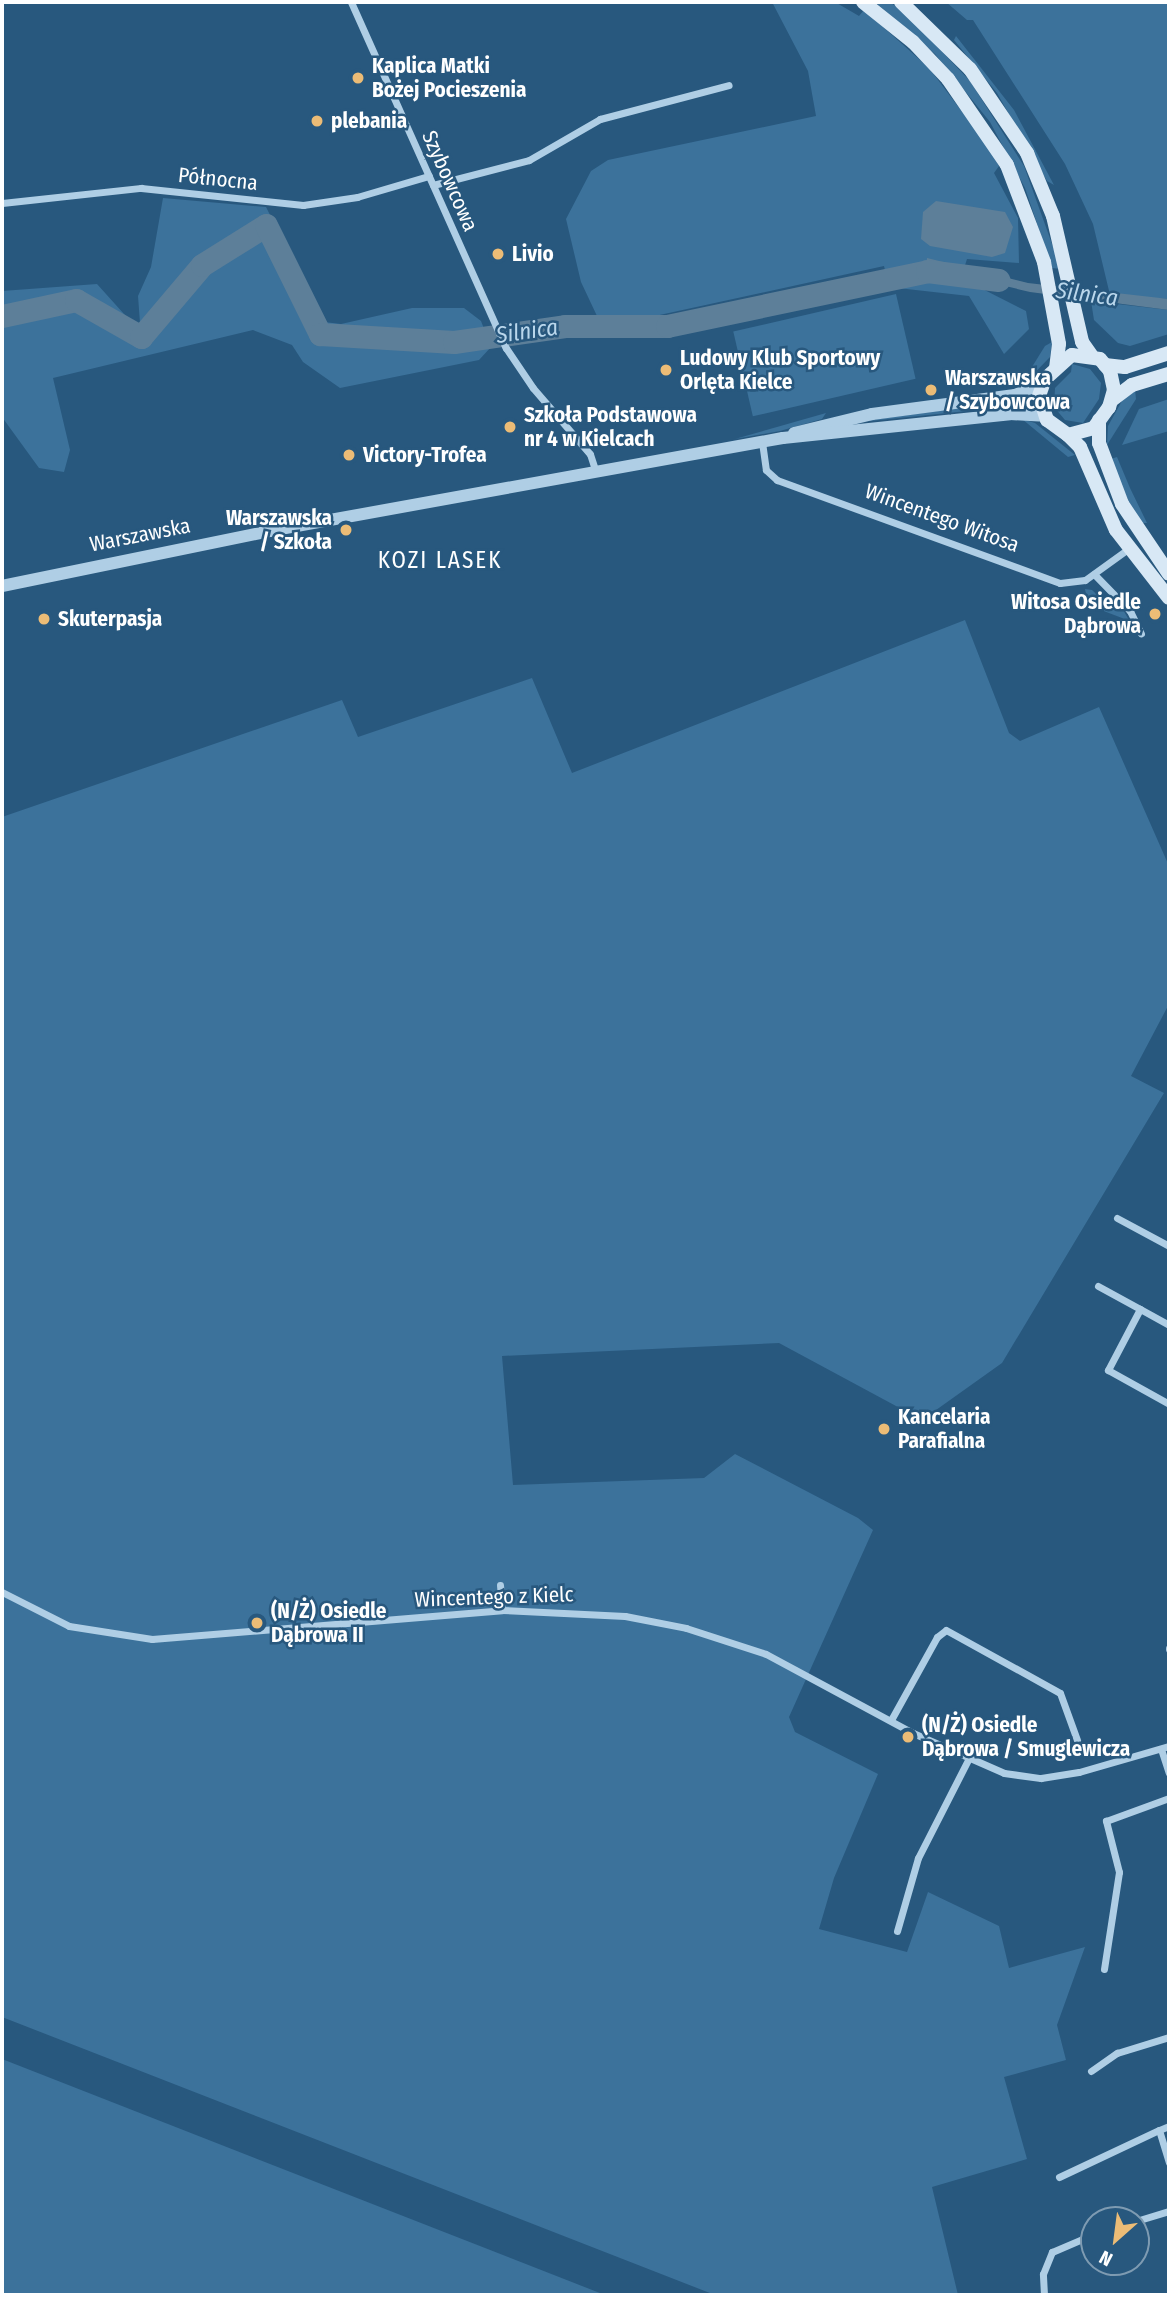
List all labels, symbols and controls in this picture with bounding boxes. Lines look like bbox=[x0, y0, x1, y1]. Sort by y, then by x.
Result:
place label: Kaplica Matki Bożej Pocieszenia bbox=[372, 53, 526, 103]
marker: Kaplica Matki Bożej Pocieszenia bbox=[350, 70, 366, 86]
place label: plebania bbox=[331, 108, 407, 134]
marker: plebania bbox=[309, 113, 325, 129]
street label: Szybowcowa bbox=[417, 127, 483, 235]
street label: Północna bbox=[177, 162, 259, 196]
place label: Livio bbox=[512, 241, 554, 267]
marker: Livio bbox=[490, 246, 506, 262]
water label: Silnica bbox=[1054, 276, 1120, 312]
water label: Silnica bbox=[494, 313, 560, 349]
place label: Ludowy Klub Sportowy Orlęta Kielce bbox=[680, 345, 880, 395]
marker: Ludowy Klub Sportowy Orlęta Kielce bbox=[658, 362, 674, 378]
place label: Warszawska / Szybowcowa bbox=[945, 365, 1070, 415]
marker: Warszawska / Szybowcowa bbox=[923, 382, 939, 398]
place label: Szkoła Podstawowa nr 4 w Kielcach bbox=[524, 402, 697, 452]
marker: Szkoła Podstawowa nr 4 w Kielcach bbox=[502, 419, 518, 435]
place label: Victory-Trofea bbox=[363, 442, 487, 468]
marker: Victory-Trofea bbox=[341, 447, 357, 463]
street label: Wincentego Witosa bbox=[861, 478, 1023, 558]
place label: Warszawska / Szkoła bbox=[226, 505, 332, 555]
street label: Warszawska bbox=[87, 513, 193, 557]
marker: Warszawska / Szkoła bbox=[338, 522, 354, 538]
district label: KOZI LASEK bbox=[379, 546, 501, 574]
place label: Witosa Osiedle Dąbrowa bbox=[1011, 589, 1141, 639]
place label: Skuterpasja bbox=[58, 606, 162, 632]
marker: Witosa Osiedle Dąbrowa bbox=[1147, 606, 1163, 622]
marker: Skuterpasja bbox=[36, 611, 52, 627]
place label: Kancelaria Parafialna bbox=[898, 1404, 990, 1454]
marker: Kancelaria Parafialna bbox=[876, 1421, 892, 1437]
street label: Wincentego z Kielc bbox=[414, 1582, 574, 1612]
place label: (N/Ż) Osiedle Dąbrowa II bbox=[271, 1598, 387, 1648]
marker: (N/Ż) Osiedle Dąbrowa II bbox=[249, 1615, 265, 1631]
place label: (N/Ż) Osiedle Dąbrowa / Smuglewicza bbox=[922, 1712, 1130, 1762]
marker: (N/Ż) Osiedle Dąbrowa / Smuglewicza bbox=[900, 1729, 916, 1745]
north arrow bbox=[1080, 2206, 1150, 2276]
text: N bbox=[1095, 2245, 1116, 2271]

